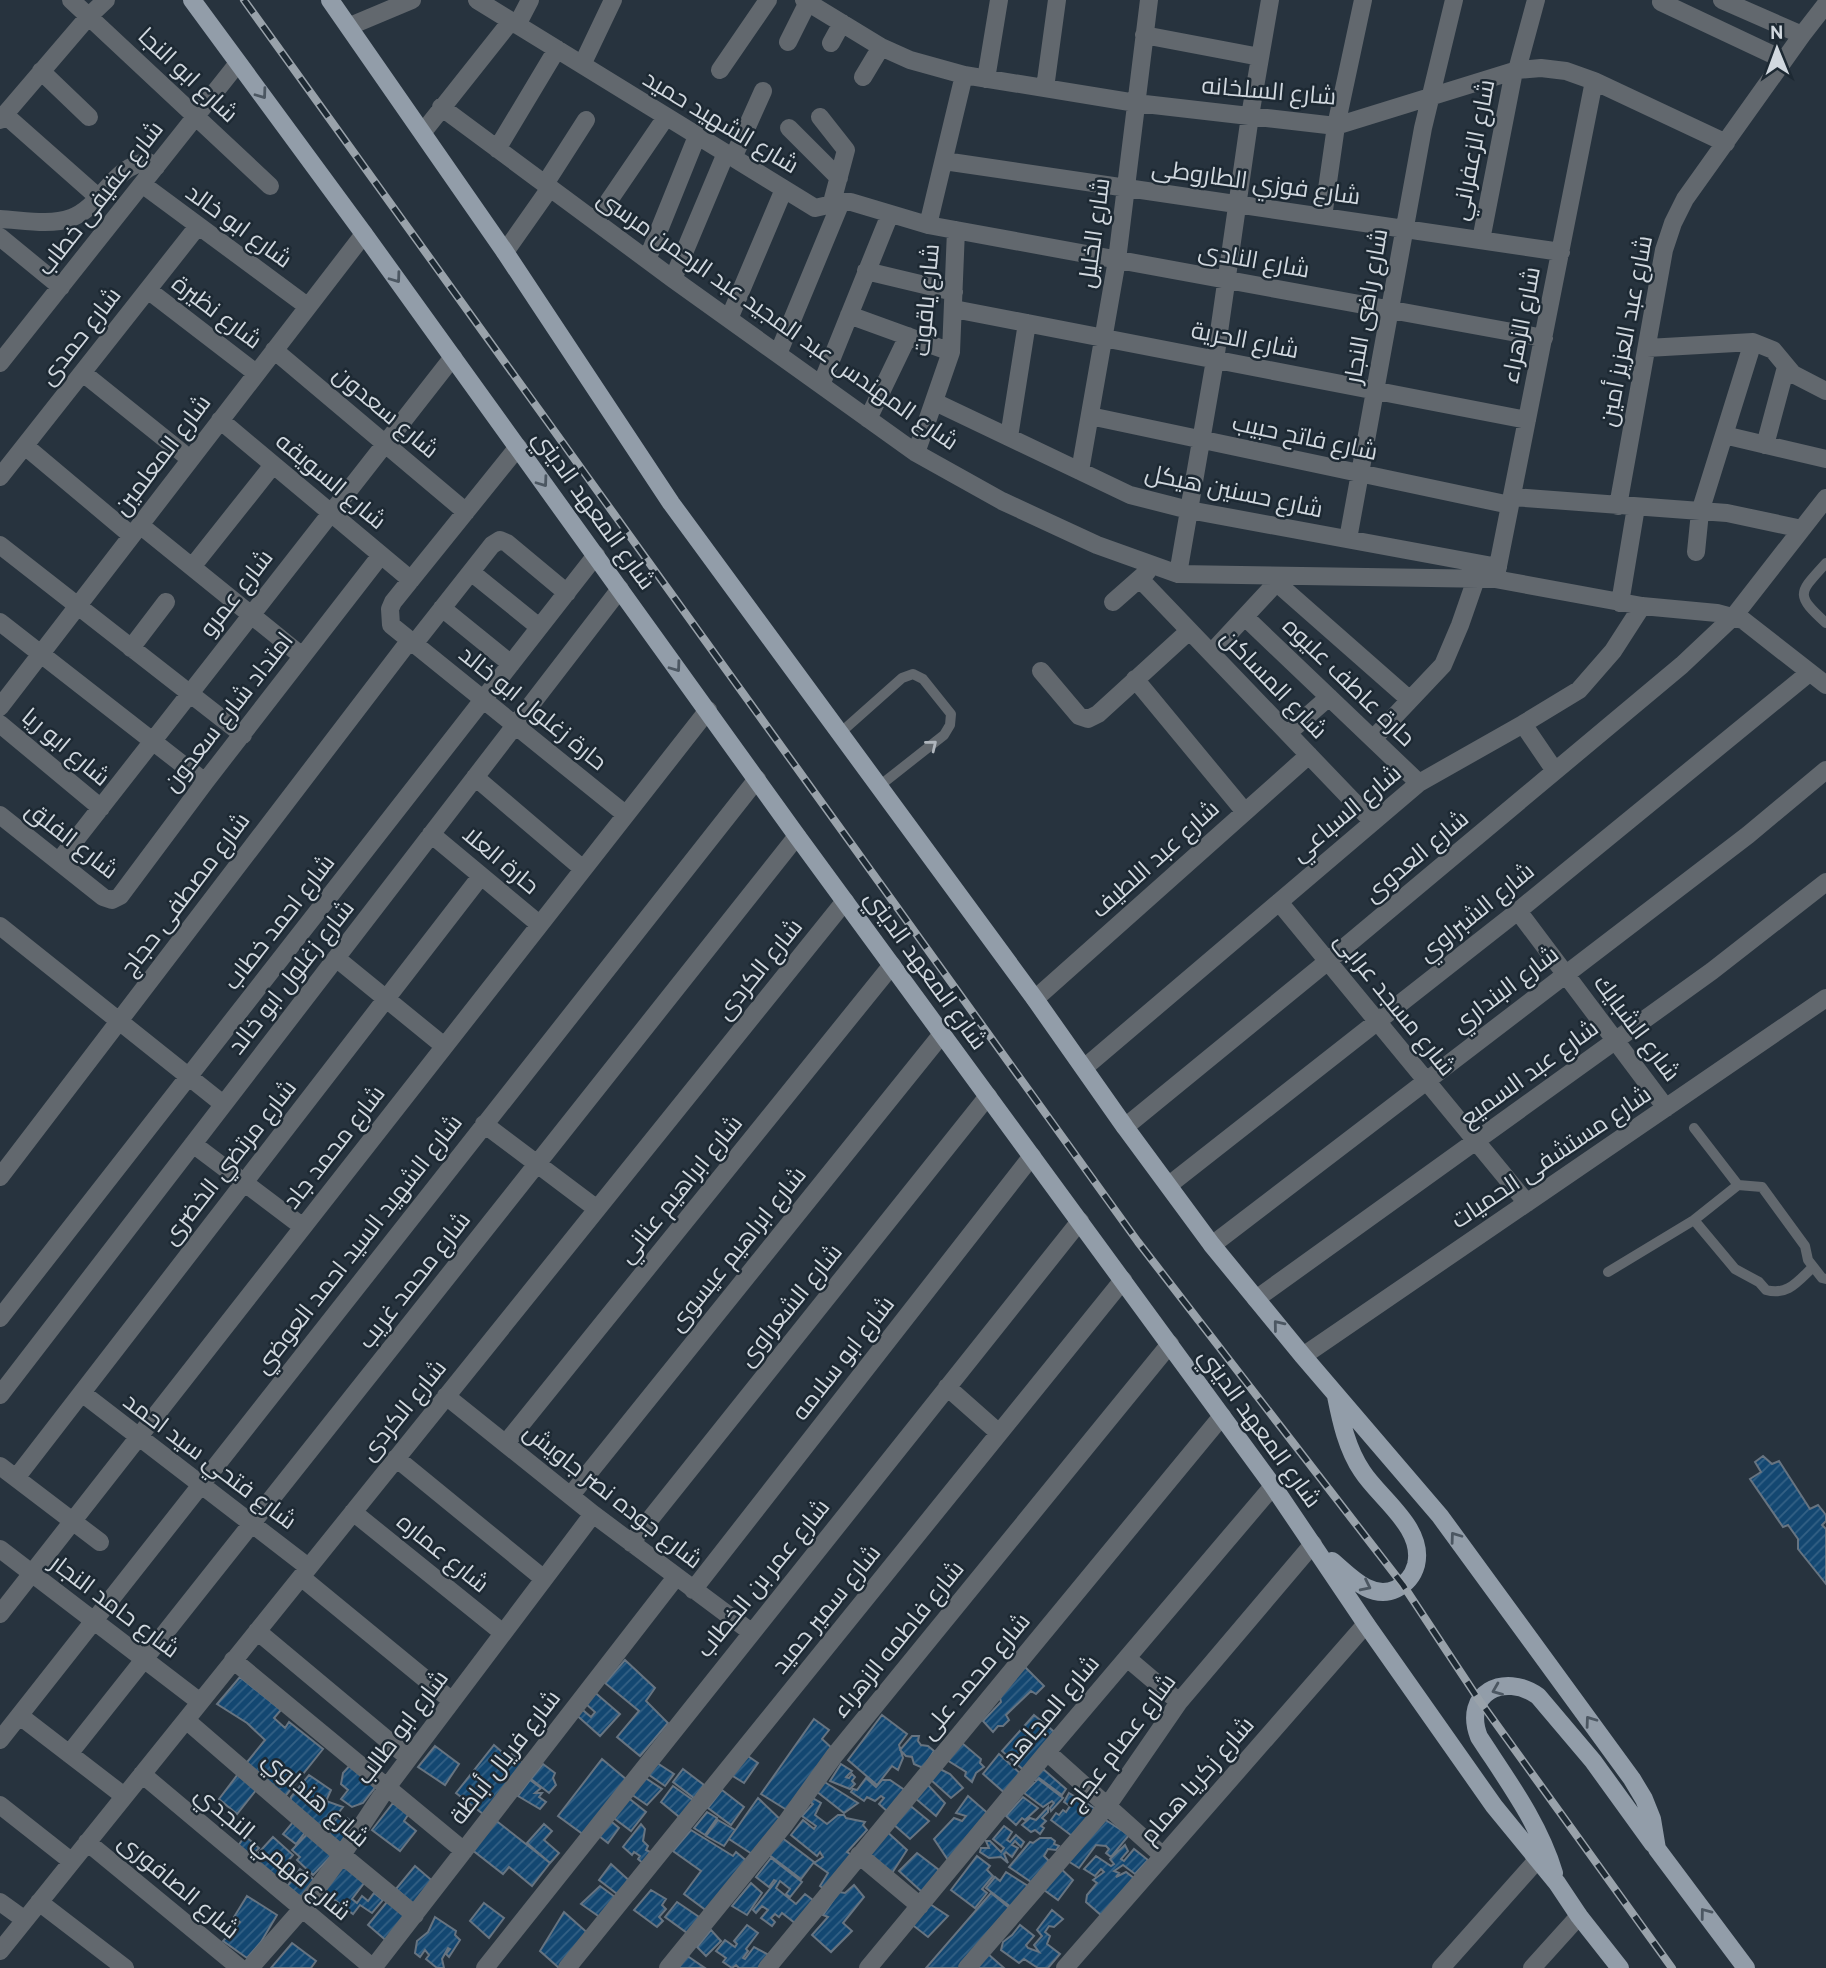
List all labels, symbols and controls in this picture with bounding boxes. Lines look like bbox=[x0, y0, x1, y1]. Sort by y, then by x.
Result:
north arrow bbox=[1742, 14, 1812, 84]
street label: شارع ابو النجا bbox=[130, 22, 243, 130]
text: N bbox=[1770, 22, 1784, 46]
street label: شارع الشهيد حميد bbox=[637, 65, 803, 182]
street label: شارع السلخانه bbox=[1200, 72, 1337, 114]
street label: شارع الزعفراني bbox=[1447, 77, 1505, 224]
one-way arrow bbox=[253, 87, 266, 99]
street label: شارع عفيفى خطاب bbox=[32, 116, 171, 283]
street label: شارع فوزي الطاروطى bbox=[1149, 154, 1362, 214]
street label: شارع الخليل bbox=[1073, 176, 1119, 290]
street label: شارع ابو خالد bbox=[179, 179, 297, 276]
street label: شارع المهندس عبد المجيد عبد الرحمن مرسى bbox=[590, 185, 963, 458]
street label: شارع راضى النجار bbox=[1339, 227, 1396, 388]
street label: شارع عبد العزيز أمين bbox=[1592, 233, 1661, 430]
street label: شارع النادى bbox=[1196, 237, 1312, 287]
street label: شارع ياقوت bbox=[908, 243, 948, 358]
street label: شارع الزهراء bbox=[1497, 265, 1549, 386]
street label: شارع نظيرة bbox=[165, 270, 267, 357]
one-way arrow bbox=[388, 270, 400, 283]
street label: شارع حمدى bbox=[34, 282, 129, 392]
street label: شارع الحرية bbox=[1188, 317, 1301, 367]
street label: شارع سعدون bbox=[326, 361, 444, 467]
street label: شارع المعلمين bbox=[108, 390, 219, 523]
street label: شارع فاتح حبيب bbox=[1229, 409, 1380, 469]
street label: شارع المعهد الديني bbox=[523, 426, 660, 598]
street label: شارع السويقه bbox=[268, 428, 391, 538]
street label: شارع حسنين هيكل bbox=[1142, 459, 1325, 526]
one-way arrow bbox=[535, 474, 547, 487]
street label: شارع عمرو bbox=[194, 544, 281, 644]
street label: حارة عاطف عليوه bbox=[1275, 613, 1420, 754]
street label: شارع المساكن bbox=[1213, 624, 1332, 746]
street label: امتداد شارع سعدون bbox=[158, 627, 301, 799]
street label: حارة زغلول ابو خالد bbox=[452, 641, 612, 778]
one-way arrow bbox=[668, 659, 680, 672]
street label: شارع ابو ريا bbox=[14, 703, 115, 794]
one-way arrow bbox=[924, 740, 936, 753]
street label: شارع السباعي bbox=[1286, 760, 1410, 871]
street label: شارع عبد اللطيف bbox=[1086, 795, 1227, 926]
street label: شارع الفلق bbox=[18, 796, 123, 887]
street label: شارع العدوى bbox=[1359, 805, 1476, 910]
street label: شارع مصطفى حجاج bbox=[115, 808, 258, 983]
street label: حارة العلا bbox=[455, 821, 544, 902]
street label: شارع احمد خطاب bbox=[218, 849, 343, 997]
street label: شارع الشبراوي bbox=[1413, 857, 1542, 970]
street label: شارع المعهد الديني bbox=[855, 886, 992, 1058]
street label: شارع زغلول ابو خالد bbox=[223, 895, 362, 1061]
street label: شارع الكردى bbox=[711, 914, 810, 1027]
street label: شارع مسجد عرابى bbox=[1326, 927, 1461, 1083]
street label: شارع البنداري bbox=[1447, 941, 1566, 1041]
street label: شارع الشبايك bbox=[1586, 970, 1685, 1089]
street label: شارع عبد السميع bbox=[1455, 1014, 1605, 1135]
street label: شارع مرتضي الخضرى bbox=[157, 1075, 305, 1253]
street label: شارع محمد جاد bbox=[278, 1080, 393, 1216]
street label: شارع مستشفى الحميات bbox=[1446, 1081, 1658, 1237]
street label: شارع الشهيد السيد احمد العوضي bbox=[249, 1109, 471, 1382]
street label: شارع ابراهيم عناني bbox=[613, 1110, 752, 1272]
street label: شارع ابراهيم عيسوى bbox=[663, 1162, 814, 1339]
street label: شارع محمد غريب bbox=[353, 1207, 479, 1356]
street label: شارع الشعراوى bbox=[733, 1239, 850, 1374]
street label: شارع ابو سلامه bbox=[787, 1291, 902, 1427]
one-way arrow bbox=[1274, 1320, 1286, 1333]
street label: شارع المعهد الديني bbox=[1189, 1344, 1326, 1516]
street label: شارع الكردى bbox=[355, 1355, 454, 1468]
street label: شارع فتحي سيد احمد bbox=[115, 1388, 301, 1539]
street label: شارع جوده نصر جاويش bbox=[516, 1418, 707, 1577]
street label: شارع عمر بن الخطاب bbox=[691, 1494, 838, 1665]
street label: شارع عماره bbox=[390, 1508, 494, 1601]
one-way arrow bbox=[1451, 1532, 1464, 1545]
street label: شارع سمير حميد bbox=[766, 1540, 889, 1681]
street label: شارع حامد النجار bbox=[42, 1548, 184, 1666]
street label: شارع فاطمه الزهراء bbox=[827, 1556, 972, 1725]
one-way arrow bbox=[1359, 1578, 1371, 1592]
street label: شارع محمد على bbox=[915, 1608, 1038, 1747]
street label: شارع المجاهد bbox=[998, 1650, 1107, 1773]
street label: شارع ابو طالب bbox=[351, 1665, 456, 1791]
street label: شارع عصام عجاج bbox=[1061, 1669, 1184, 1818]
one-way arrow bbox=[1492, 1681, 1504, 1695]
street label: شارع فريال أباظة bbox=[442, 1683, 568, 1832]
street label: شارع زكريا همام bbox=[1135, 1711, 1262, 1851]
one-way arrow bbox=[1585, 1716, 1598, 1728]
street label: شارع هنداوي bbox=[254, 1746, 374, 1856]
street label: شارع فهمي النجدي bbox=[186, 1781, 356, 1930]
street label: شارع الصافورى bbox=[111, 1828, 244, 1947]
one-way arrow bbox=[1701, 1908, 1713, 1921]

